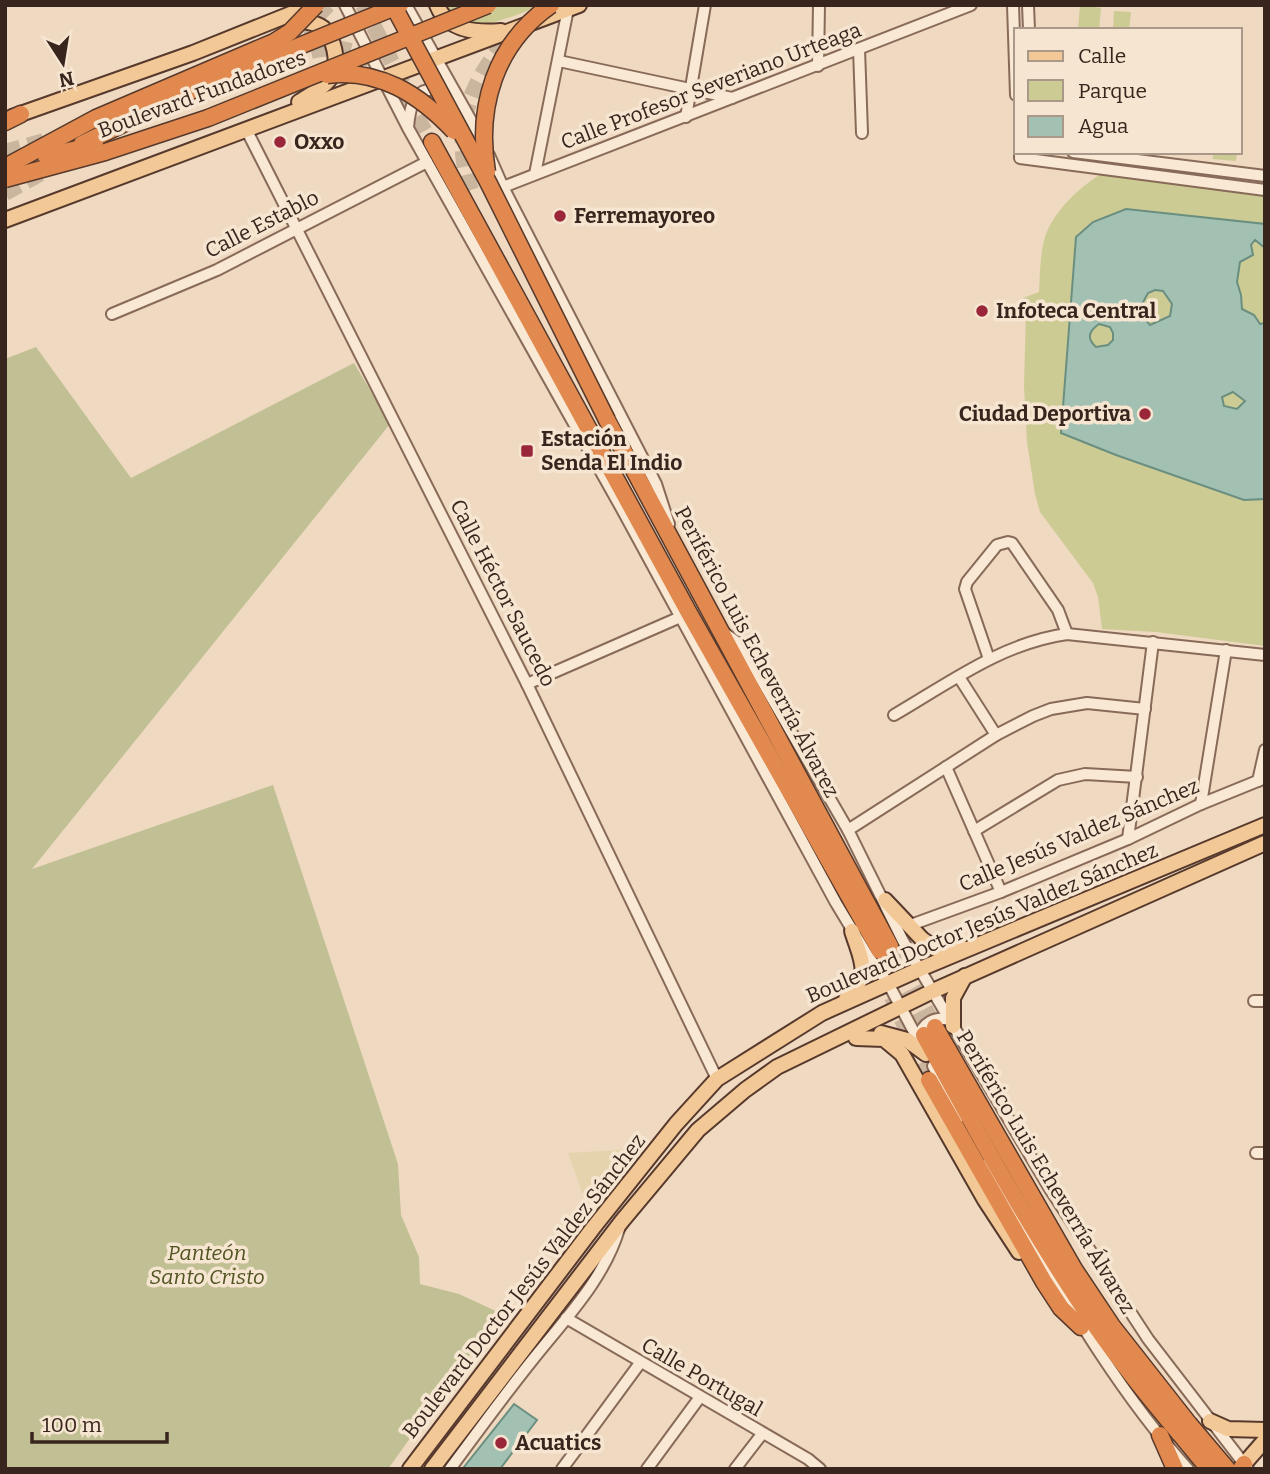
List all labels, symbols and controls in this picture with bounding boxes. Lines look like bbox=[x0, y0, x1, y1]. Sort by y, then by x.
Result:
street label: Calle Profesor Severiano Urteaga bbox=[557, 16, 865, 155]
north arrow bbox=[28, 28, 98, 98]
legend bbox=[1014, 28, 1242, 154]
text: Calle bbox=[1078, 43, 1126, 69]
street label: Boulevard Fundadores bbox=[94, 44, 310, 144]
text: N bbox=[57, 66, 76, 92]
text: Parque bbox=[1078, 78, 1147, 104]
text: Agua bbox=[1078, 113, 1129, 139]
place label: Oxxo bbox=[294, 129, 344, 155]
marker: Oxxo bbox=[272, 134, 288, 150]
street label: Calle Establo bbox=[201, 184, 323, 264]
place label: Ferremayoreo bbox=[574, 203, 715, 229]
marker: Ferremayoreo bbox=[552, 208, 568, 224]
place label: Infoteca Central bbox=[996, 298, 1157, 324]
marker: Infoteca Central bbox=[974, 303, 990, 319]
place label: Ciudad Deportiva bbox=[959, 401, 1131, 427]
marker: Ciudad Deportiva bbox=[1137, 406, 1153, 422]
place label: Estación Senda El Indio bbox=[541, 426, 682, 476]
marker: Estación Senda El Indio bbox=[519, 443, 535, 459]
street label: Calle Héctor Saucedo bbox=[445, 495, 561, 691]
street label: Periférico Luis Echeverría Álvarez bbox=[669, 502, 845, 802]
street label: Calle Jesús Valdez Sánchez bbox=[955, 773, 1203, 897]
street label: Boulevard Doctor Jesús Valdez Sánchez bbox=[802, 837, 1162, 1009]
street label: Periférico Luis Echeverría Álvarez bbox=[951, 1026, 1141, 1318]
street label: Boulevard Doctor Jesús Valdez Sánchez bbox=[397, 1128, 651, 1444]
park label: Panteón Santo Cristo bbox=[149, 1240, 265, 1290]
street label: Calle Portugal bbox=[637, 1332, 767, 1422]
scale bar bbox=[32, 1400, 166, 1444]
text: 100 m bbox=[42, 1412, 102, 1438]
place label: Acuatics bbox=[515, 1430, 601, 1456]
marker: Acuatics bbox=[493, 1435, 509, 1451]

